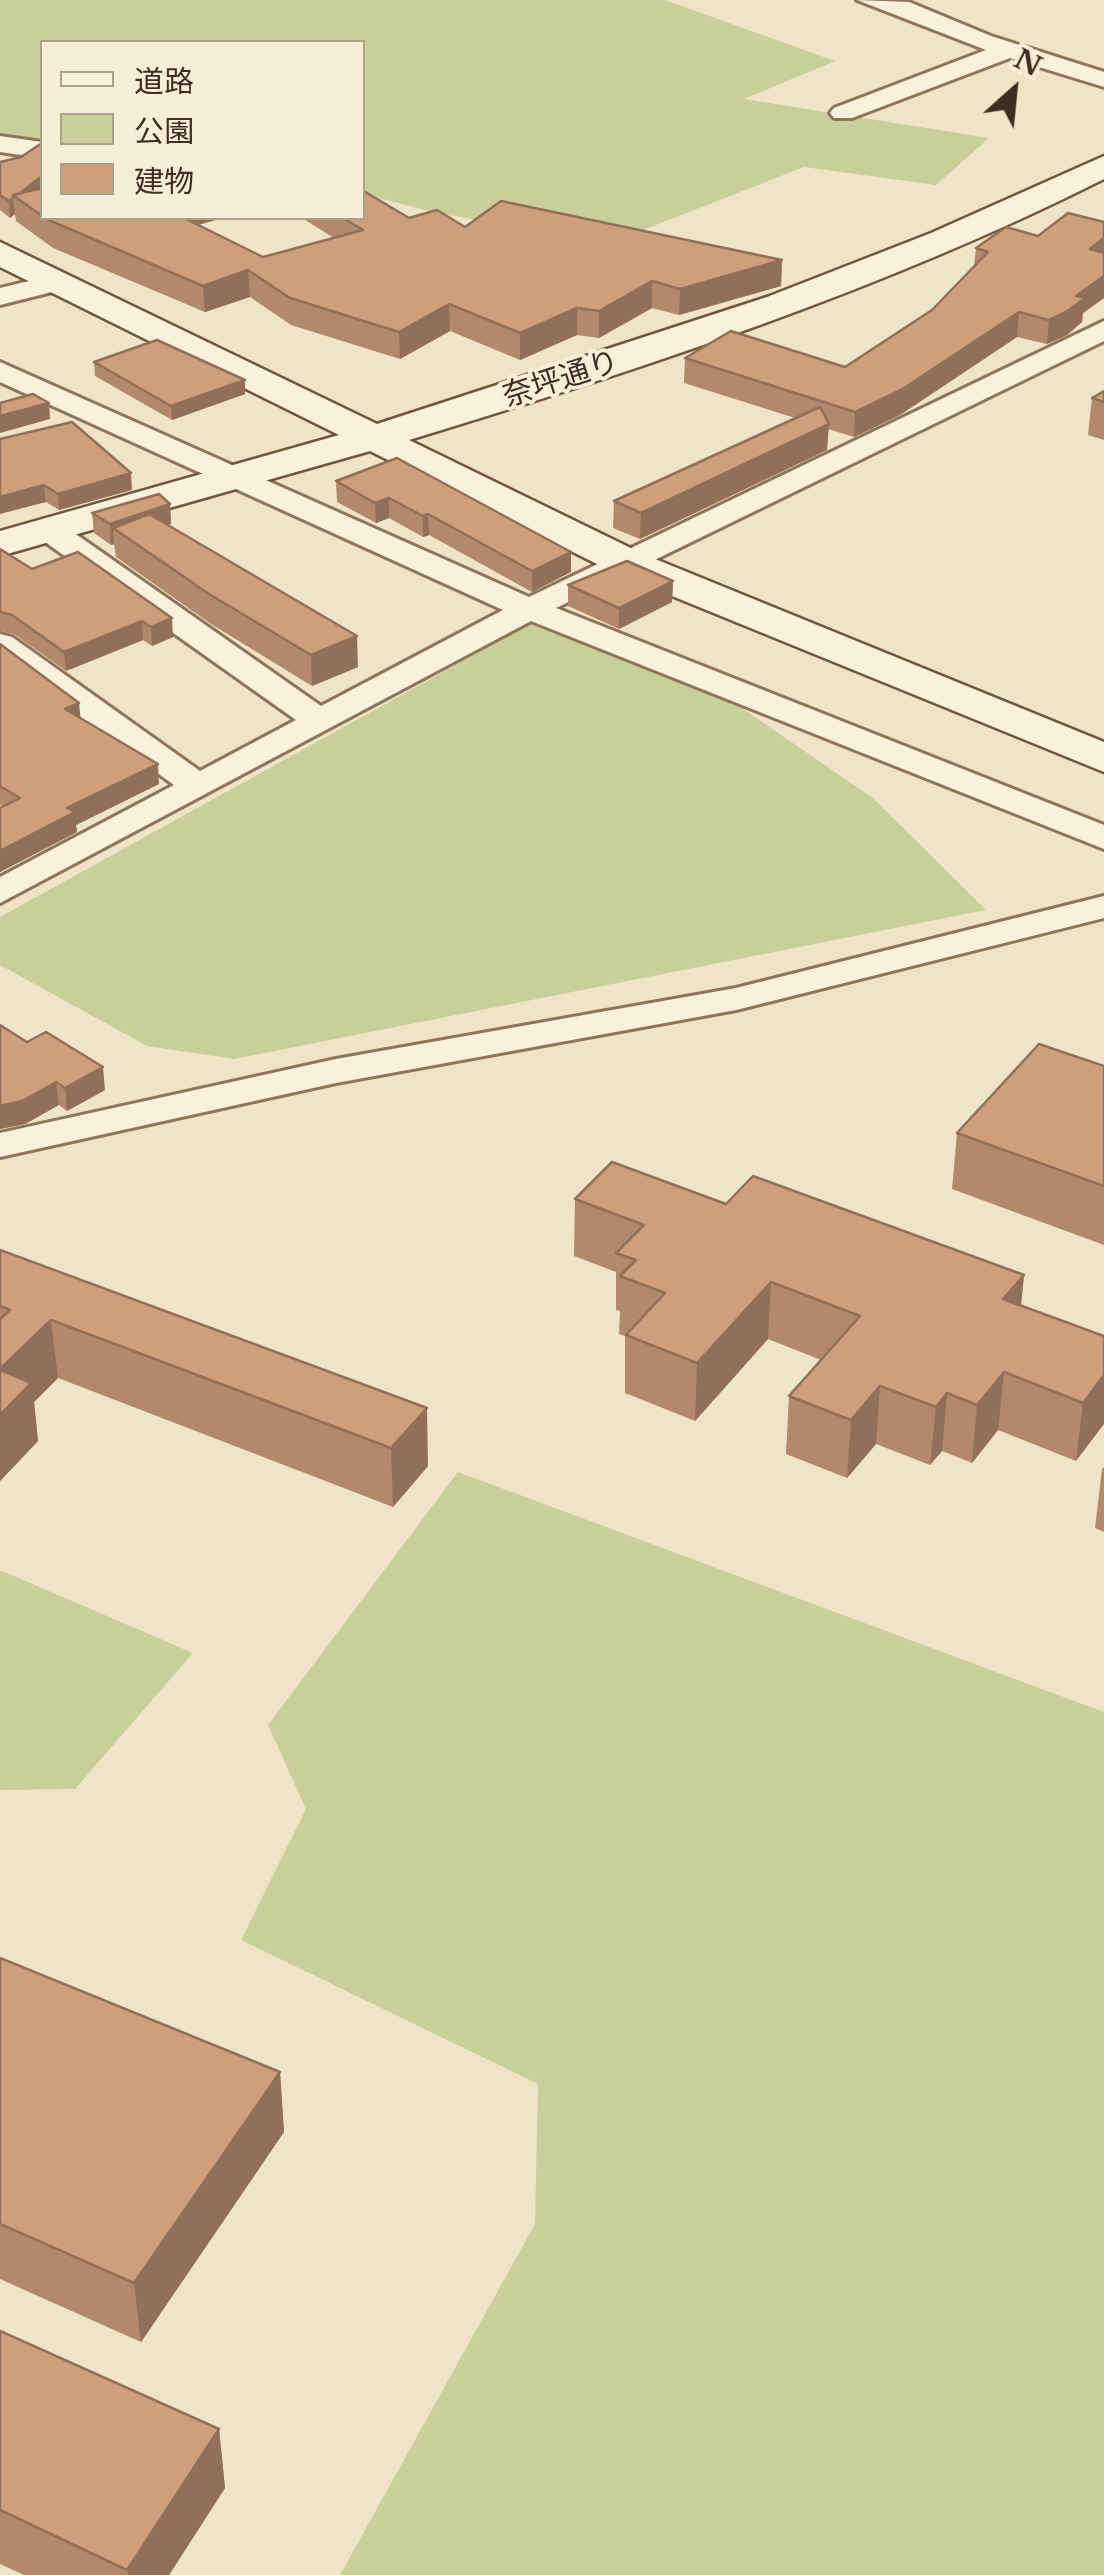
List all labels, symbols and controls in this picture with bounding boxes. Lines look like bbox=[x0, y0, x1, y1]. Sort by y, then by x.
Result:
legend bbox=[40, 40, 365, 220]
north arrow bbox=[964, 40, 1064, 140]
text: N bbox=[1008, 41, 1048, 84]
text: 道路 bbox=[134, 63, 194, 100]
text: 公園 bbox=[134, 113, 194, 150]
text: 建物 bbox=[134, 163, 194, 200]
street label: 奈坪通り bbox=[498, 344, 624, 416]

